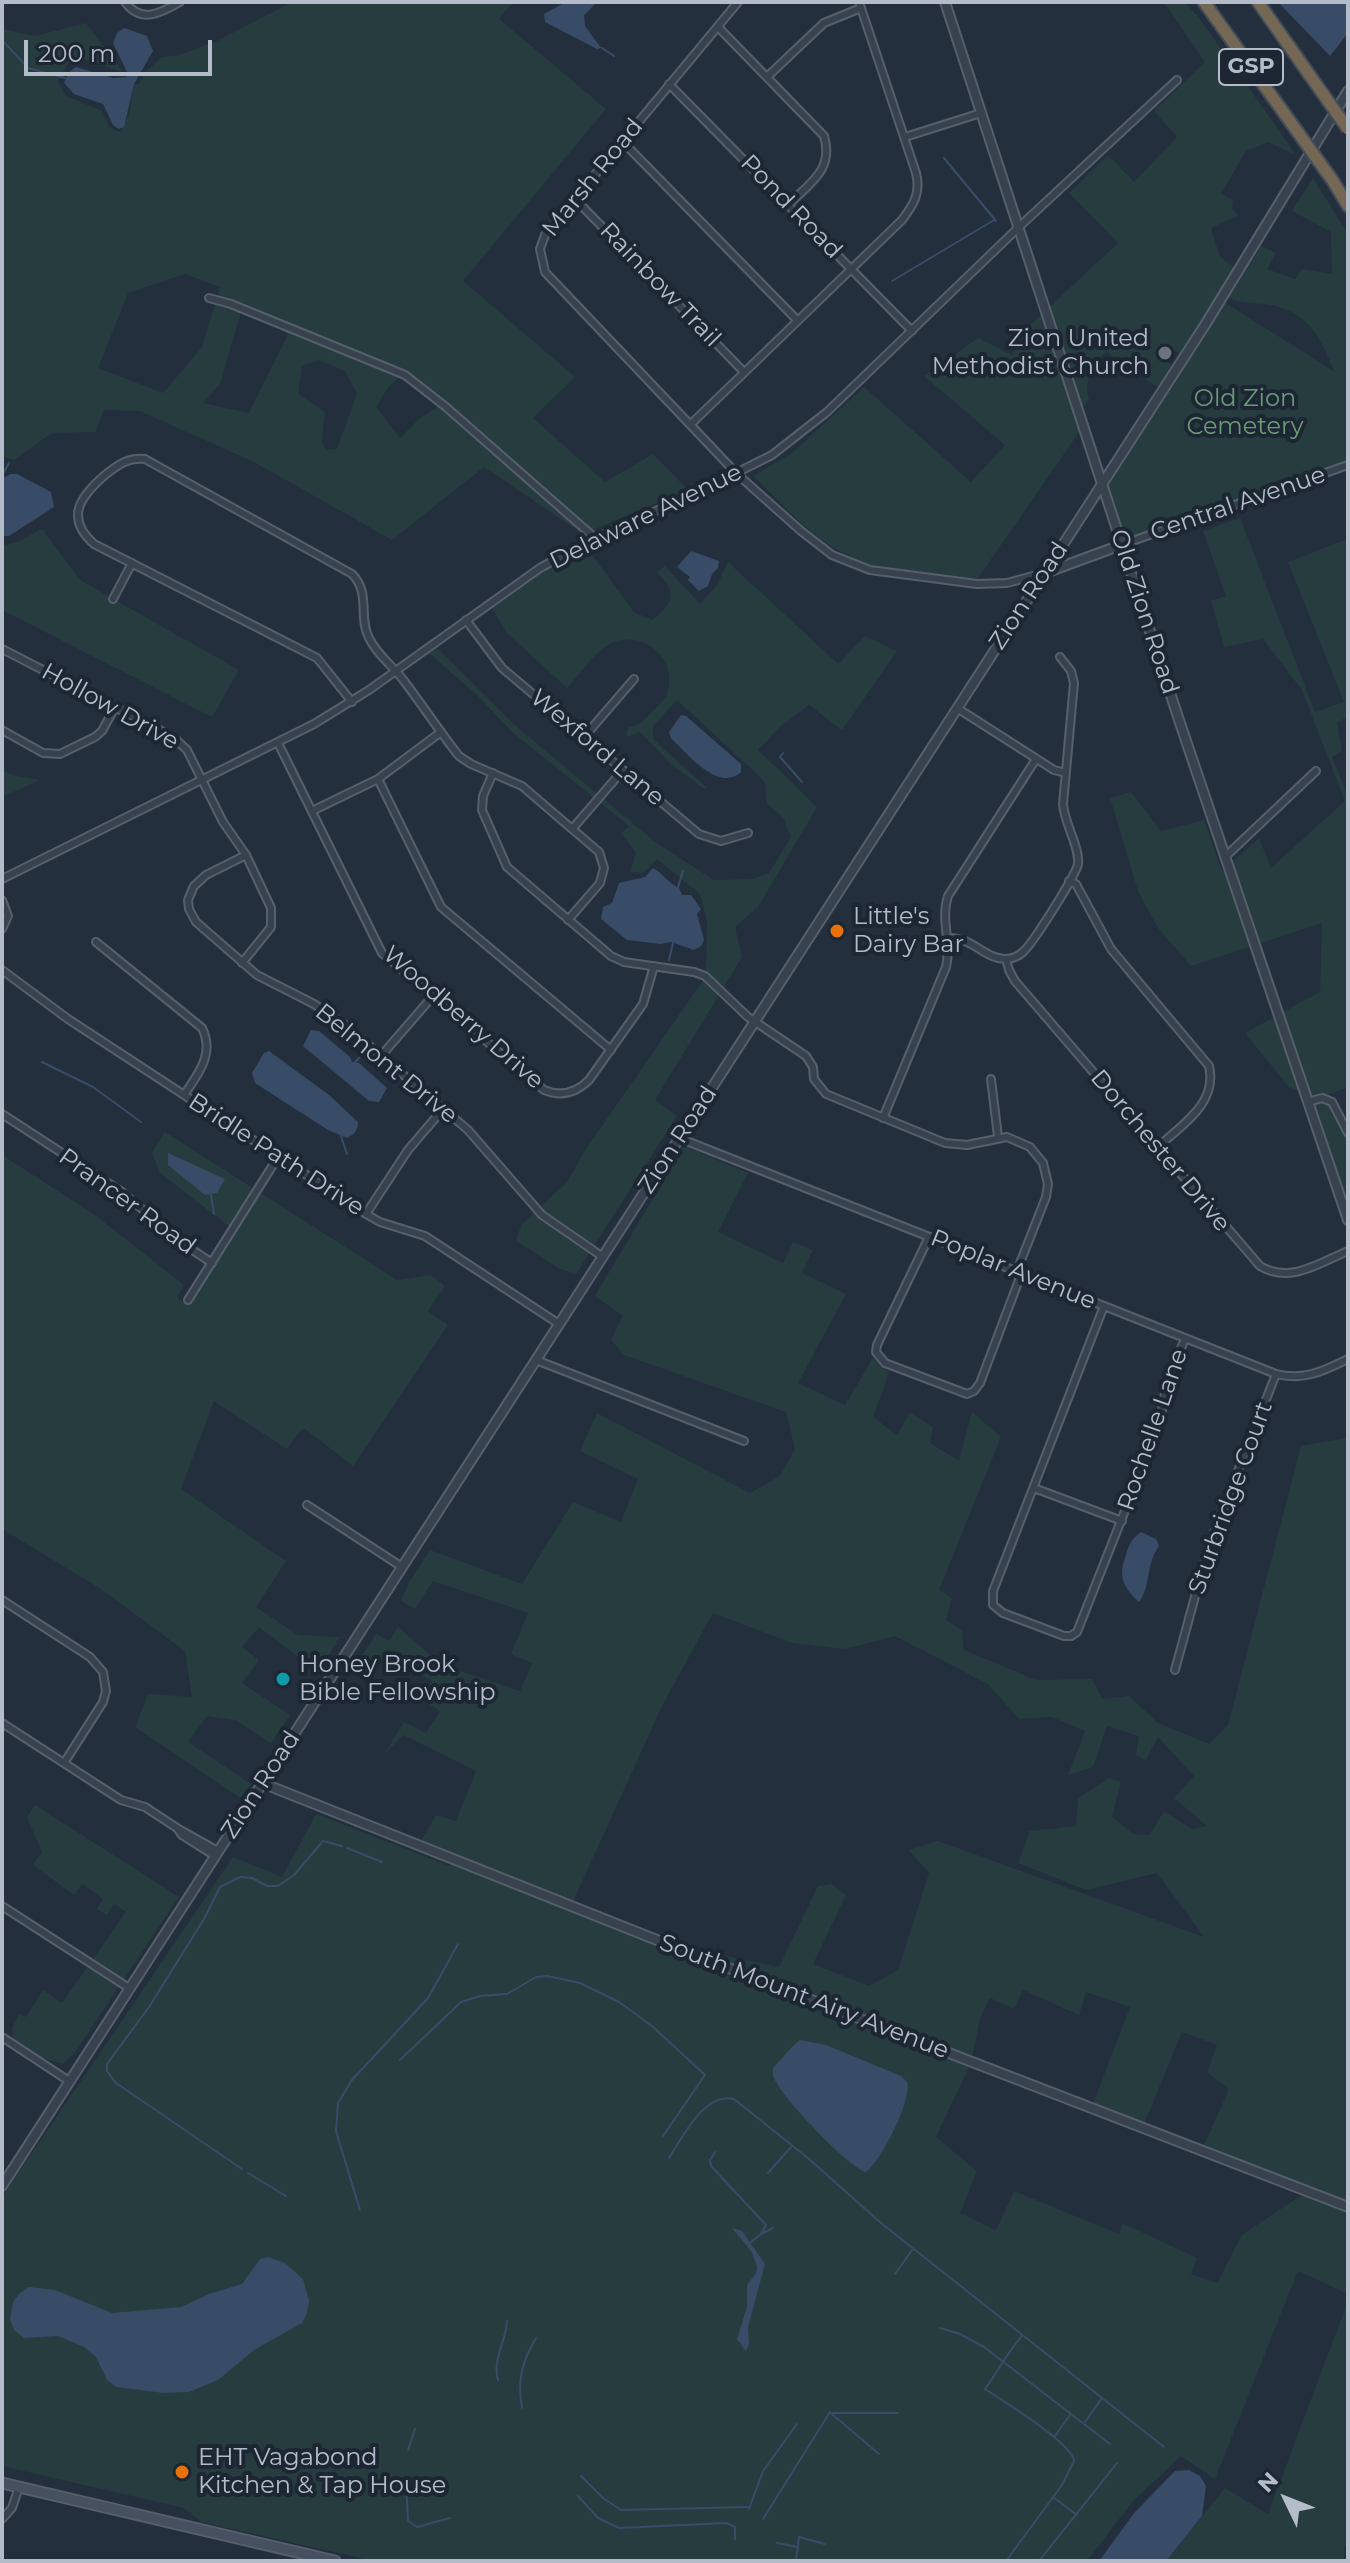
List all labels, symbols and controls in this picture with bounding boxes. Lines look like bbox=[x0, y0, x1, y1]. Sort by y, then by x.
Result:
scale bar bbox=[28, 24, 216, 74]
text: 200 m bbox=[38, 39, 115, 68]
road number: GSP bbox=[1219, 49, 1283, 85]
street label: Marsh Road bbox=[537, 113, 649, 243]
street label: Pond Road bbox=[734, 149, 848, 265]
street label: Rainbow Trail bbox=[594, 217, 726, 353]
place label: Zion United Methodist Church bbox=[932, 325, 1149, 381]
marker: Zion United Methodist Church bbox=[1156, 344, 1174, 362]
park label: Old Zion Cemetery bbox=[1186, 385, 1304, 441]
street label: Delaware Avenue bbox=[545, 458, 747, 576]
street label: Central Avenue bbox=[1147, 461, 1329, 547]
street label: Old Zion Road bbox=[1104, 526, 1184, 698]
street label: Zion Road bbox=[984, 537, 1074, 655]
street label: Hollow Drive bbox=[36, 657, 184, 757]
street label: Wexford Lane bbox=[524, 684, 670, 812]
place label: Little's Dairy Bar bbox=[853, 903, 964, 959]
marker: Little's Dairy Bar bbox=[828, 922, 846, 940]
street label: Woodberry Drive bbox=[377, 940, 549, 1096]
street label: Belmont Drive bbox=[309, 998, 463, 1130]
street label: Dorchester Drive bbox=[1084, 1064, 1236, 1238]
street label: Zion Road bbox=[633, 1081, 723, 1199]
street label: Bridle Path Drive bbox=[183, 1087, 369, 1223]
street label: Prancer Road bbox=[53, 1143, 201, 1261]
street label: Poplar Avenue bbox=[926, 1224, 1100, 1316]
street label: Rochelle Lane bbox=[1112, 1345, 1194, 1515]
street label: Sturbridge Court bbox=[1183, 1398, 1279, 1598]
place label: Honey Brook Bible Fellowship bbox=[299, 1651, 496, 1707]
marker: Honey Brook Bible Fellowship bbox=[274, 1670, 292, 1688]
street label: Zion Road bbox=[216, 1726, 306, 1844]
street label: South Mount Airy Avenue bbox=[655, 1928, 953, 2066]
place label: EHT Vagabond Kitchen & Tap House bbox=[198, 2444, 446, 2500]
north arrow bbox=[1246, 2459, 1326, 2539]
marker: EHT Vagabond Kitchen & Tap House bbox=[173, 2463, 191, 2481]
text: N bbox=[1252, 2467, 1284, 2498]

